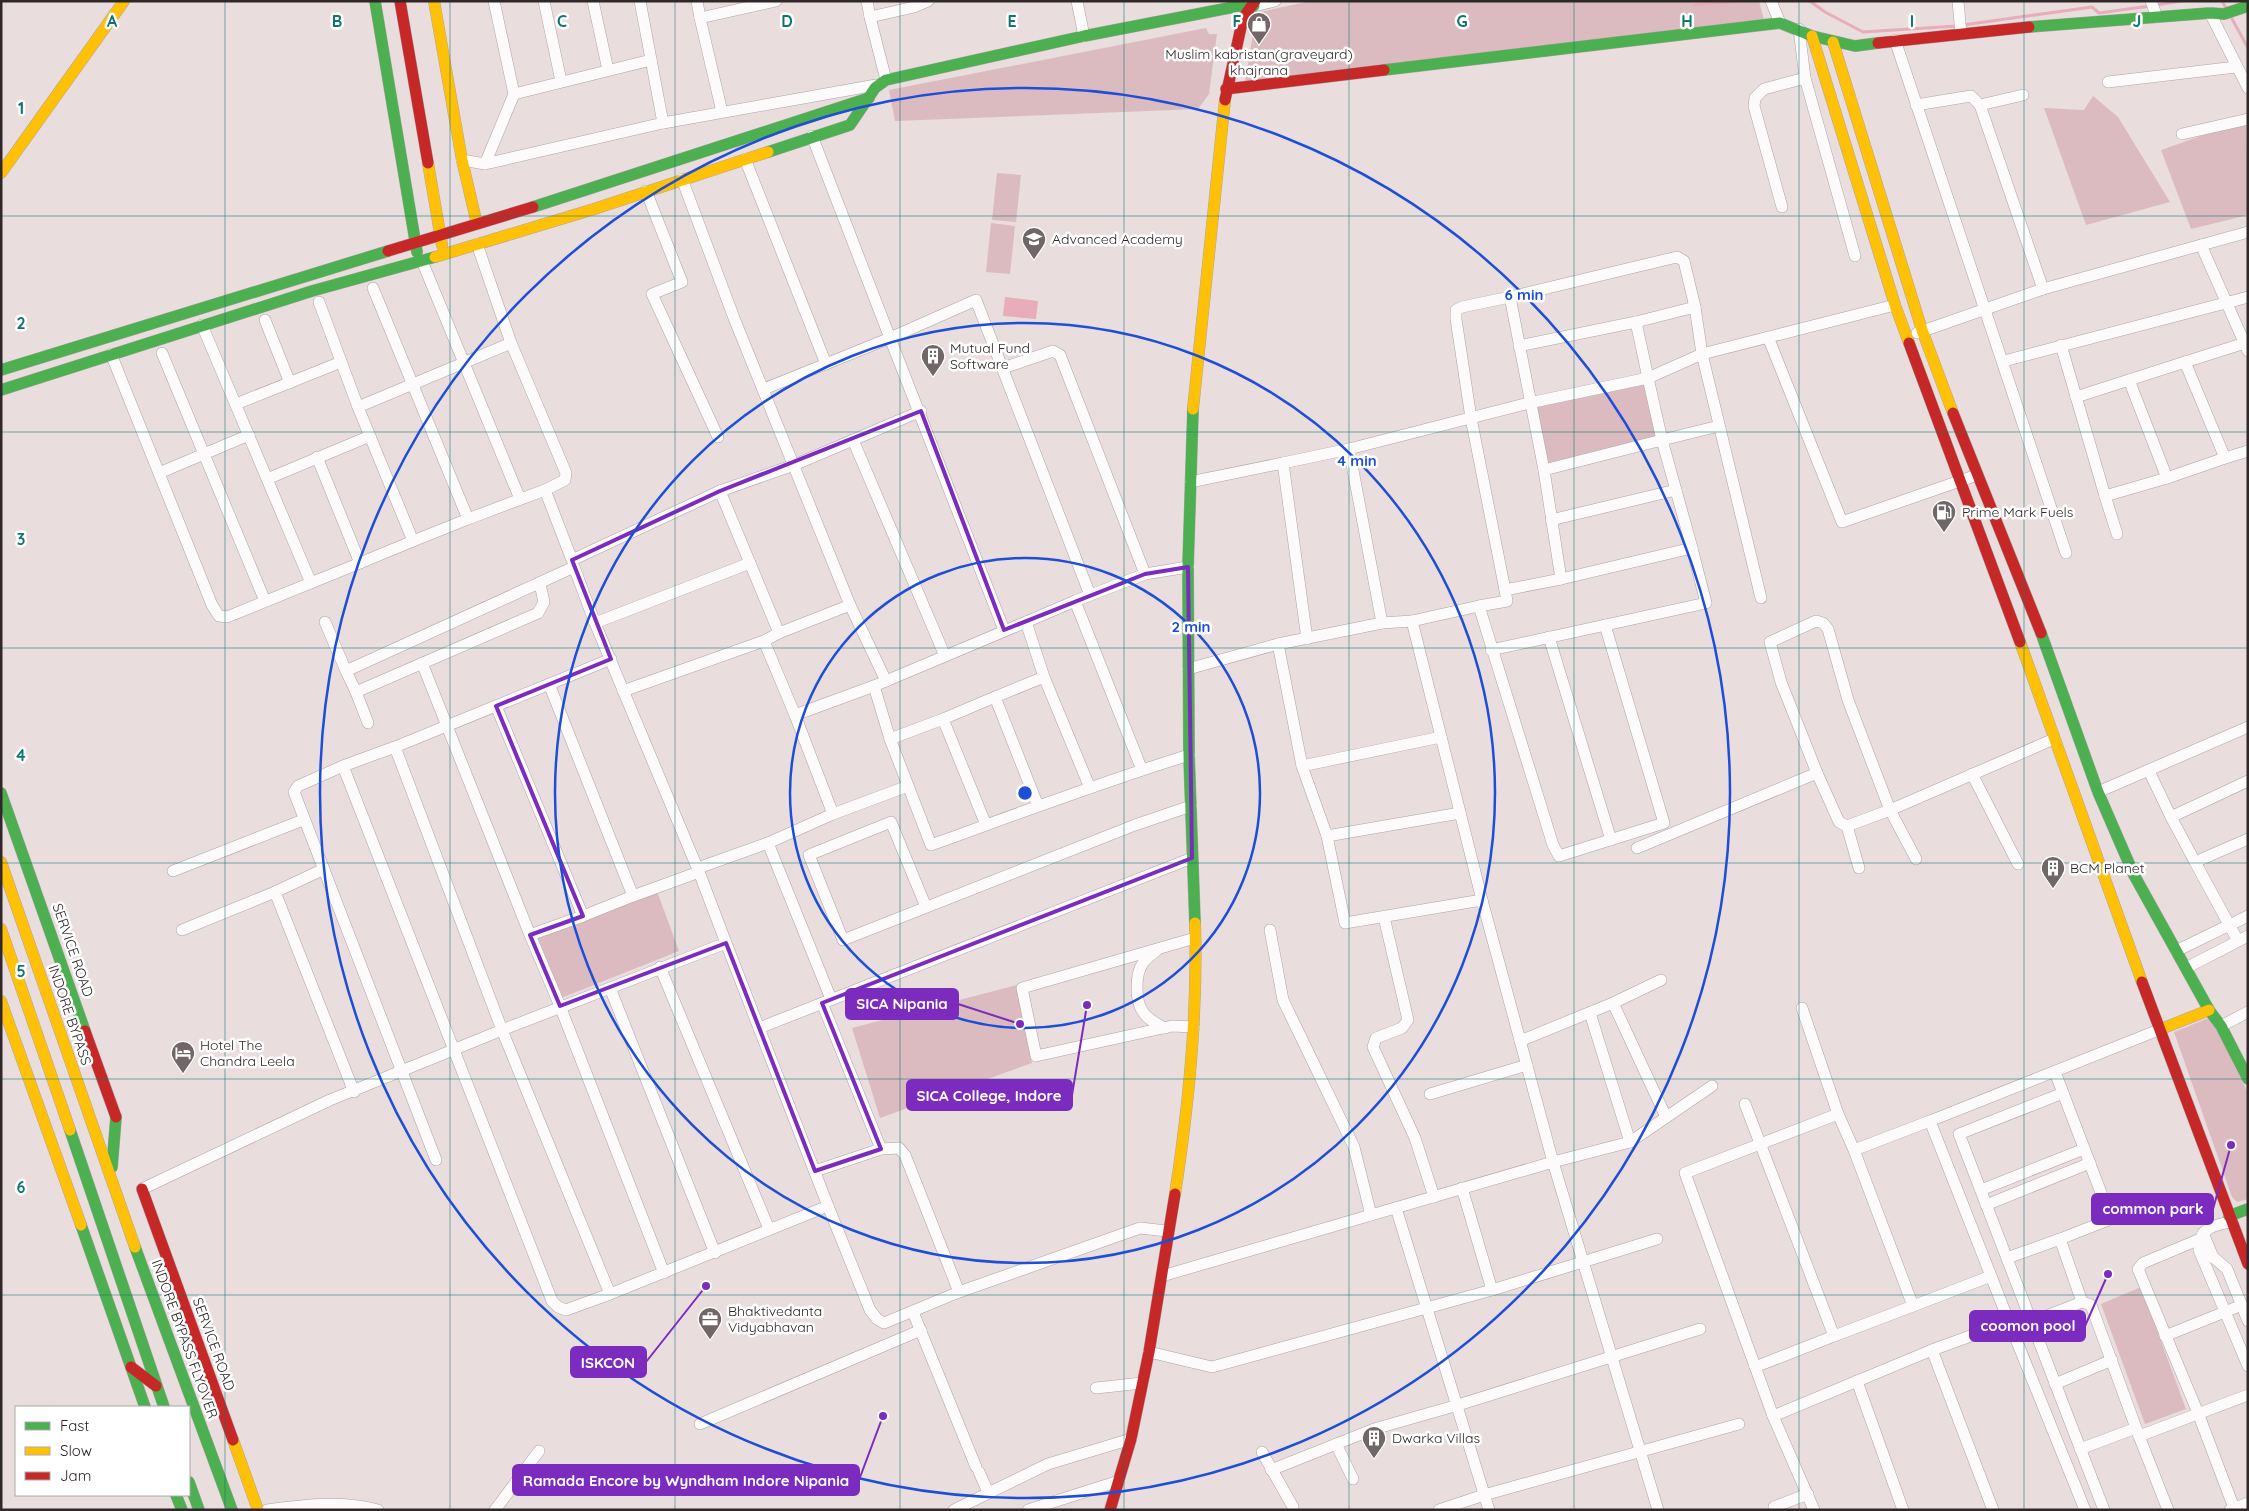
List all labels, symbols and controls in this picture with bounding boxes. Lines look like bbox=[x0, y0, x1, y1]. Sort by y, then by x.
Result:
text: A bbox=[107, 11, 118, 31]
text: B bbox=[332, 11, 342, 31]
text: C bbox=[557, 11, 567, 31]
text: D bbox=[781, 11, 793, 31]
text: E bbox=[1007, 11, 1017, 31]
text: F bbox=[1233, 11, 1242, 31]
shop icon: Muslim kabristan(graveyard) khajrana bbox=[1246, 11, 1272, 45]
text: G bbox=[1456, 11, 1468, 31]
text: H bbox=[1681, 11, 1693, 31]
text: I bbox=[1910, 11, 1914, 31]
text: J bbox=[2133, 11, 2141, 31]
place label: Muslim kabristan(graveyard) khajrana bbox=[1165, 45, 1353, 79]
text: 1 bbox=[18, 98, 24, 118]
school or university icon: Advanced Academy bbox=[1021, 226, 1047, 260]
place label: Advanced Academy bbox=[1052, 230, 1183, 248]
text: 6 min bbox=[1505, 285, 1543, 304]
text: 2 bbox=[16, 313, 26, 333]
place label: Mutual Fund Software bbox=[950, 339, 1030, 373]
building icon: Mutual Fund Software bbox=[920, 343, 946, 377]
text: 4 min bbox=[1337, 451, 1377, 470]
fuel station icon: Prime Mark Fuels bbox=[1931, 499, 1957, 533]
place label: Prime Mark Fuels bbox=[1962, 503, 2073, 521]
text: 3 bbox=[17, 529, 25, 549]
text: 2 min bbox=[1171, 617, 1211, 636]
text: 4 bbox=[16, 745, 26, 765]
centre of rings bbox=[1016, 784, 1034, 802]
building icon: BCM Planet bbox=[2040, 855, 2066, 889]
place label: BCM Planet bbox=[2070, 859, 2145, 877]
street label: SERVICE ROAD bbox=[49, 901, 97, 999]
text: 5 bbox=[16, 961, 26, 981]
street label: INDORE BYPASS bbox=[44, 963, 96, 1068]
callout: SICA Nipania bbox=[846, 989, 958, 1019]
text: SICA Nipania bbox=[856, 994, 948, 1013]
place label: Hotel The Chandra Leela bbox=[200, 1036, 295, 1070]
hotel icon: Hotel The Chandra Leela bbox=[170, 1040, 196, 1074]
callout: SICA College, Indore bbox=[907, 1080, 1072, 1110]
text: SICA College, Indore bbox=[916, 1086, 1062, 1105]
text: 6 bbox=[17, 1177, 26, 1197]
callout: common park bbox=[2092, 1194, 2213, 1224]
text: common park bbox=[2102, 1199, 2204, 1218]
street label: INDORE BYPASS FLYOVER bbox=[148, 1257, 222, 1421]
street label: SERVICE ROAD bbox=[189, 1295, 239, 1393]
place label: Bhaktivedanta Vidyabhavan bbox=[728, 1302, 822, 1336]
office icon: Bhaktivedanta Vidyabhavan bbox=[697, 1306, 723, 1340]
callout: coomon pool bbox=[1970, 1311, 2085, 1341]
text: coomon pool bbox=[1980, 1316, 2076, 1335]
callout: ISKCON bbox=[571, 1347, 646, 1377]
text: ISKCON bbox=[581, 1353, 635, 1372]
legend bbox=[15, 1406, 190, 1496]
text: Fast bbox=[60, 1416, 89, 1435]
building icon: Dwarka Villas bbox=[1361, 1425, 1387, 1459]
place label: Dwarka Villas bbox=[1392, 1429, 1480, 1447]
text: Slow bbox=[60, 1441, 92, 1460]
callout: Ramada Encore by Wyndham Indore Nipania bbox=[513, 1465, 859, 1495]
text: Jam bbox=[60, 1466, 91, 1485]
text: Ramada Encore by Wyndham Indore Nipania bbox=[523, 1471, 849, 1490]

